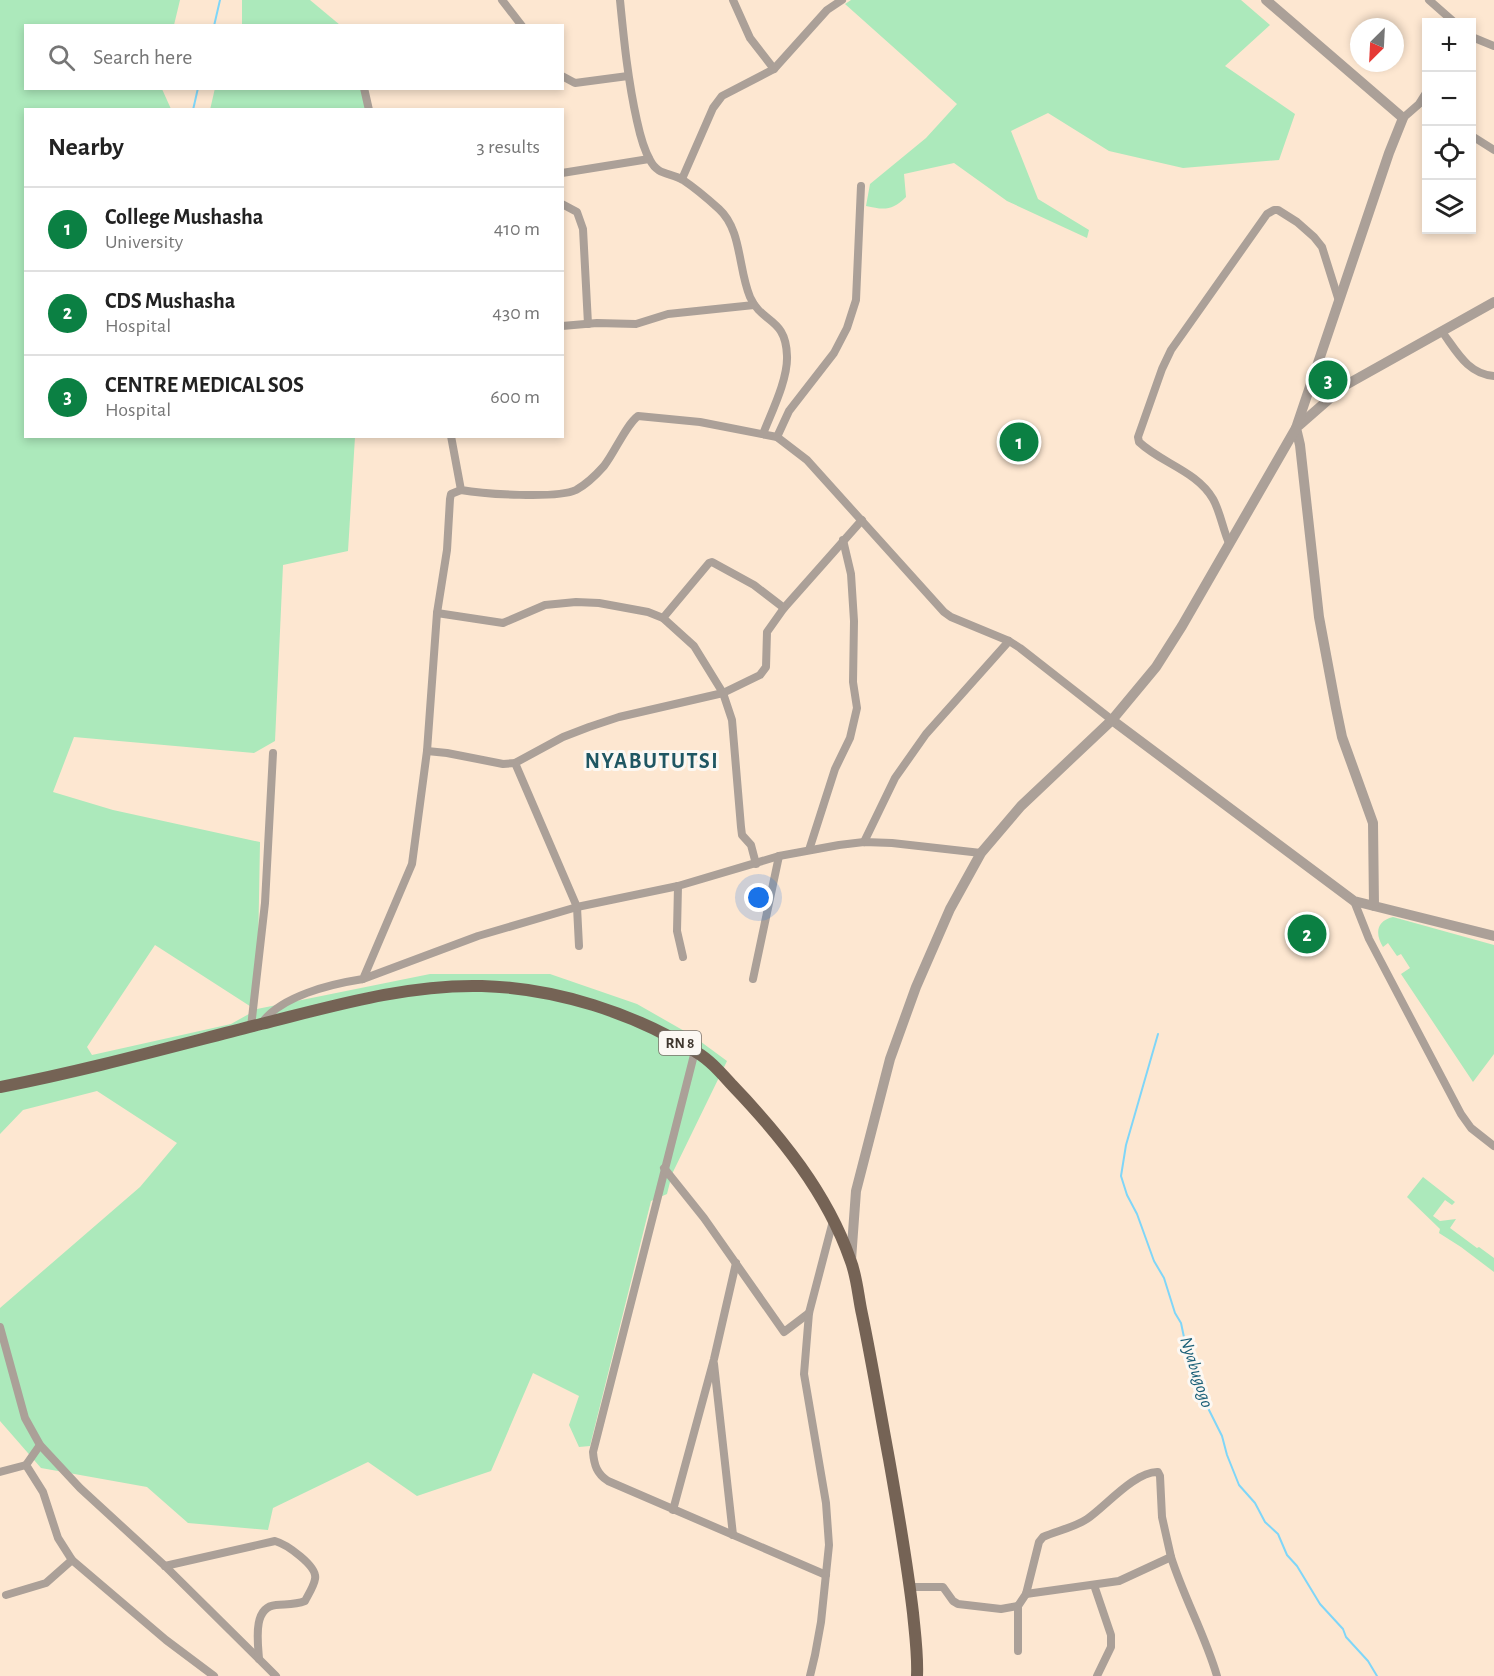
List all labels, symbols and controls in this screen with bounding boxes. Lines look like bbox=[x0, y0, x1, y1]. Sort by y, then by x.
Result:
north arrow bbox=[1350, 18, 1404, 72]
map controls bbox=[1422, 18, 1476, 234]
button: + bbox=[1422, 18, 1476, 72]
search box bbox=[24, 24, 564, 90]
icon: search bbox=[45, 41, 78, 74]
text: Search here bbox=[93, 46, 192, 68]
button: − bbox=[1422, 72, 1476, 126]
button: locate bbox=[1422, 126, 1476, 180]
text: Nearby bbox=[48, 134, 124, 160]
text: 3 results bbox=[476, 137, 540, 157]
button: layers bbox=[1422, 180, 1476, 234]
text: College Mushasha bbox=[105, 206, 263, 228]
text: 1 bbox=[64, 219, 71, 239]
text: 410 m bbox=[494, 219, 540, 239]
text: University bbox=[105, 232, 183, 252]
text: CDS Mushasha bbox=[105, 290, 235, 312]
text: 2 bbox=[63, 303, 72, 323]
text: 430 m bbox=[492, 303, 540, 323]
text: Hospital bbox=[105, 316, 171, 336]
pin: 3 bbox=[1308, 358, 1348, 403]
text: CENTRE MEDICAL SOS bbox=[105, 374, 304, 396]
text: 3 bbox=[63, 387, 72, 407]
text: 600 m bbox=[490, 387, 540, 407]
text: Hospital bbox=[105, 400, 171, 420]
pin: 1 bbox=[1000, 420, 1038, 464]
district label: NYABUTUTSI bbox=[585, 750, 719, 772]
your location bbox=[744, 883, 773, 912]
pin: 2 bbox=[1288, 912, 1326, 956]
road number: RN 8 bbox=[659, 1031, 701, 1055]
water label: Nyabugogo bbox=[1176, 1335, 1216, 1410]

